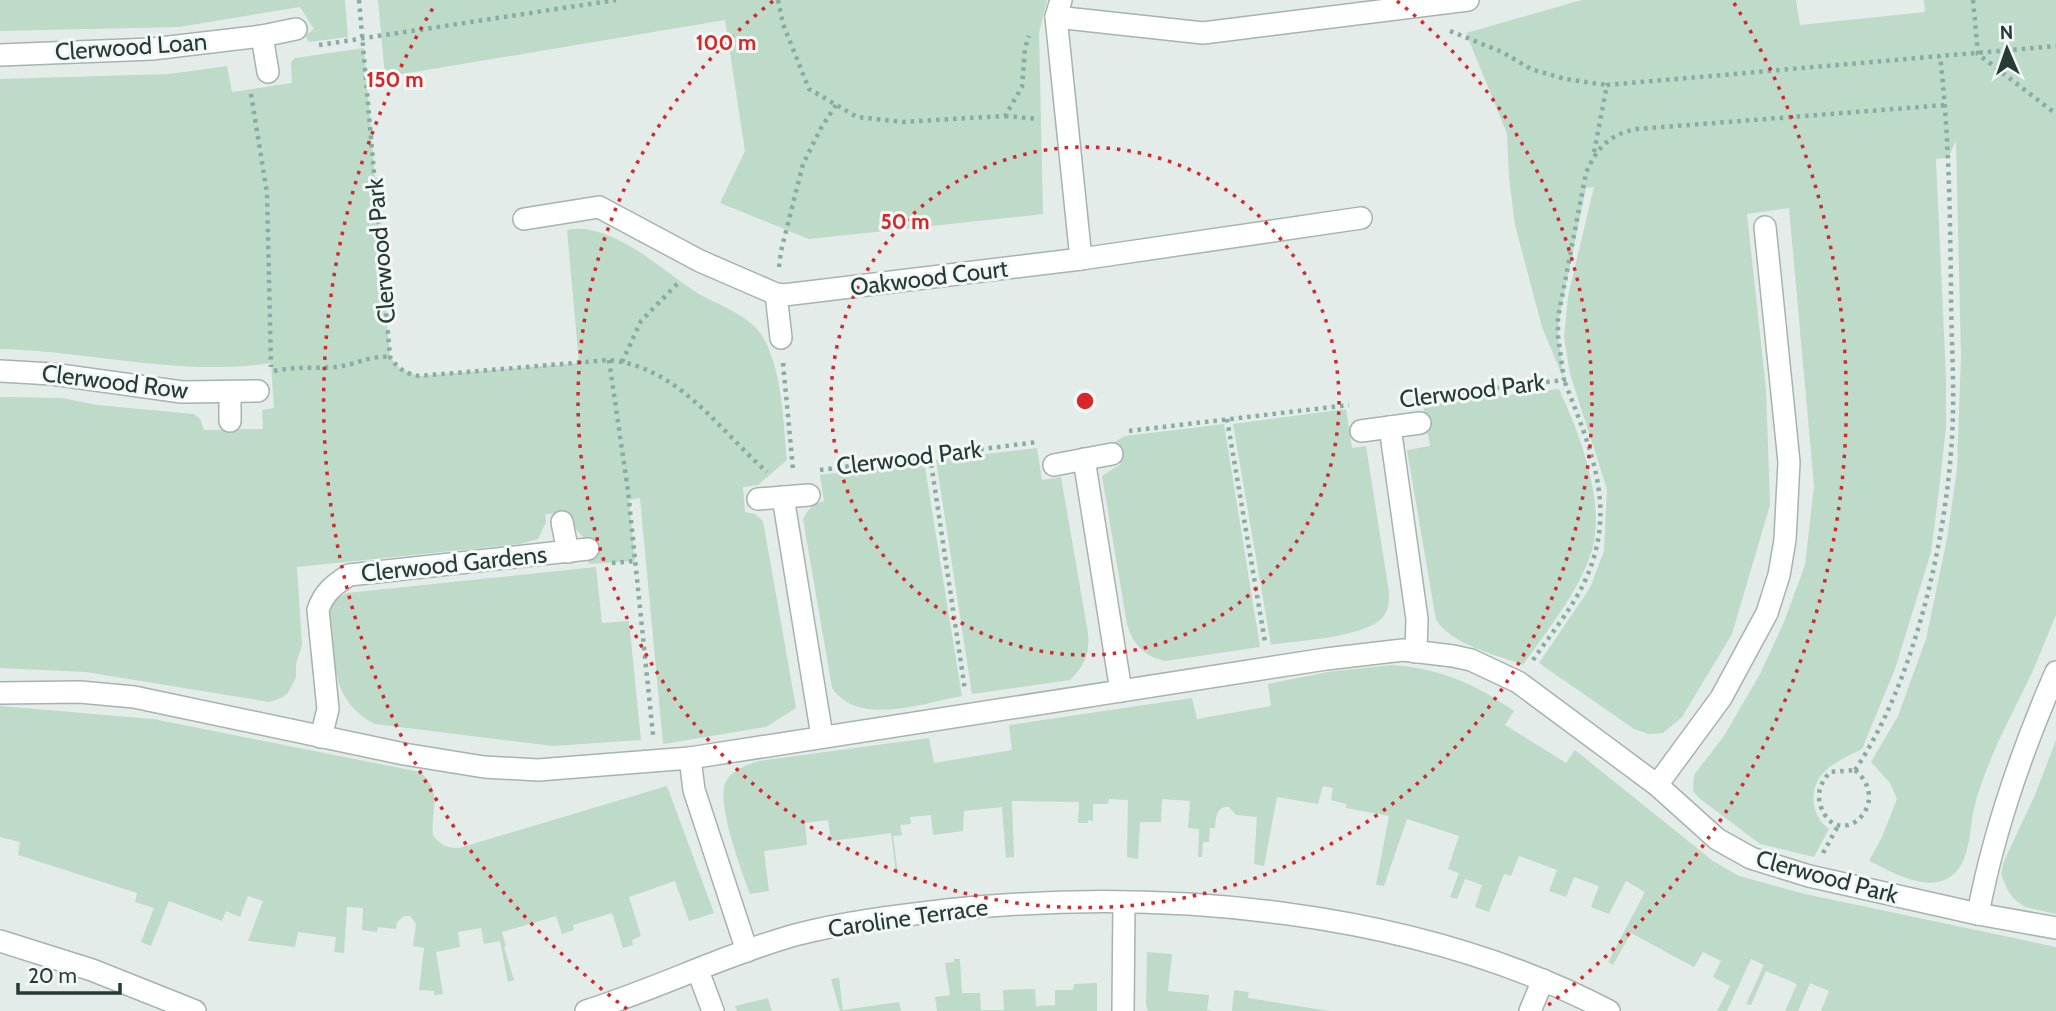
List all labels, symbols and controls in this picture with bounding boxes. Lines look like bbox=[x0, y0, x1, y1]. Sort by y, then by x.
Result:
north arrow bbox=[1972, 14, 2042, 84]
text: N bbox=[1999, 21, 2014, 44]
street label: Clerwood Loan bbox=[54, 27, 208, 66]
text: 100 m bbox=[696, 30, 756, 55]
text: 150 m bbox=[367, 67, 423, 92]
street label: Clerwood Park bbox=[360, 177, 401, 325]
text: 50 m bbox=[880, 209, 930, 234]
street label: Oakwood Court bbox=[848, 253, 1010, 302]
street label: Clerwood Row bbox=[40, 358, 190, 405]
street label: Clerwood Park bbox=[1398, 367, 1546, 414]
centre of rings bbox=[1073, 389, 1097, 413]
street label: Clerwood Park bbox=[835, 434, 983, 481]
street label: Clerwood Gardens bbox=[360, 539, 548, 588]
street label: Clerwood Park bbox=[1753, 844, 1902, 909]
street label: Caroline Terrace bbox=[826, 892, 990, 943]
scale bar bbox=[18, 951, 119, 995]
text: 20 m bbox=[28, 963, 77, 988]

